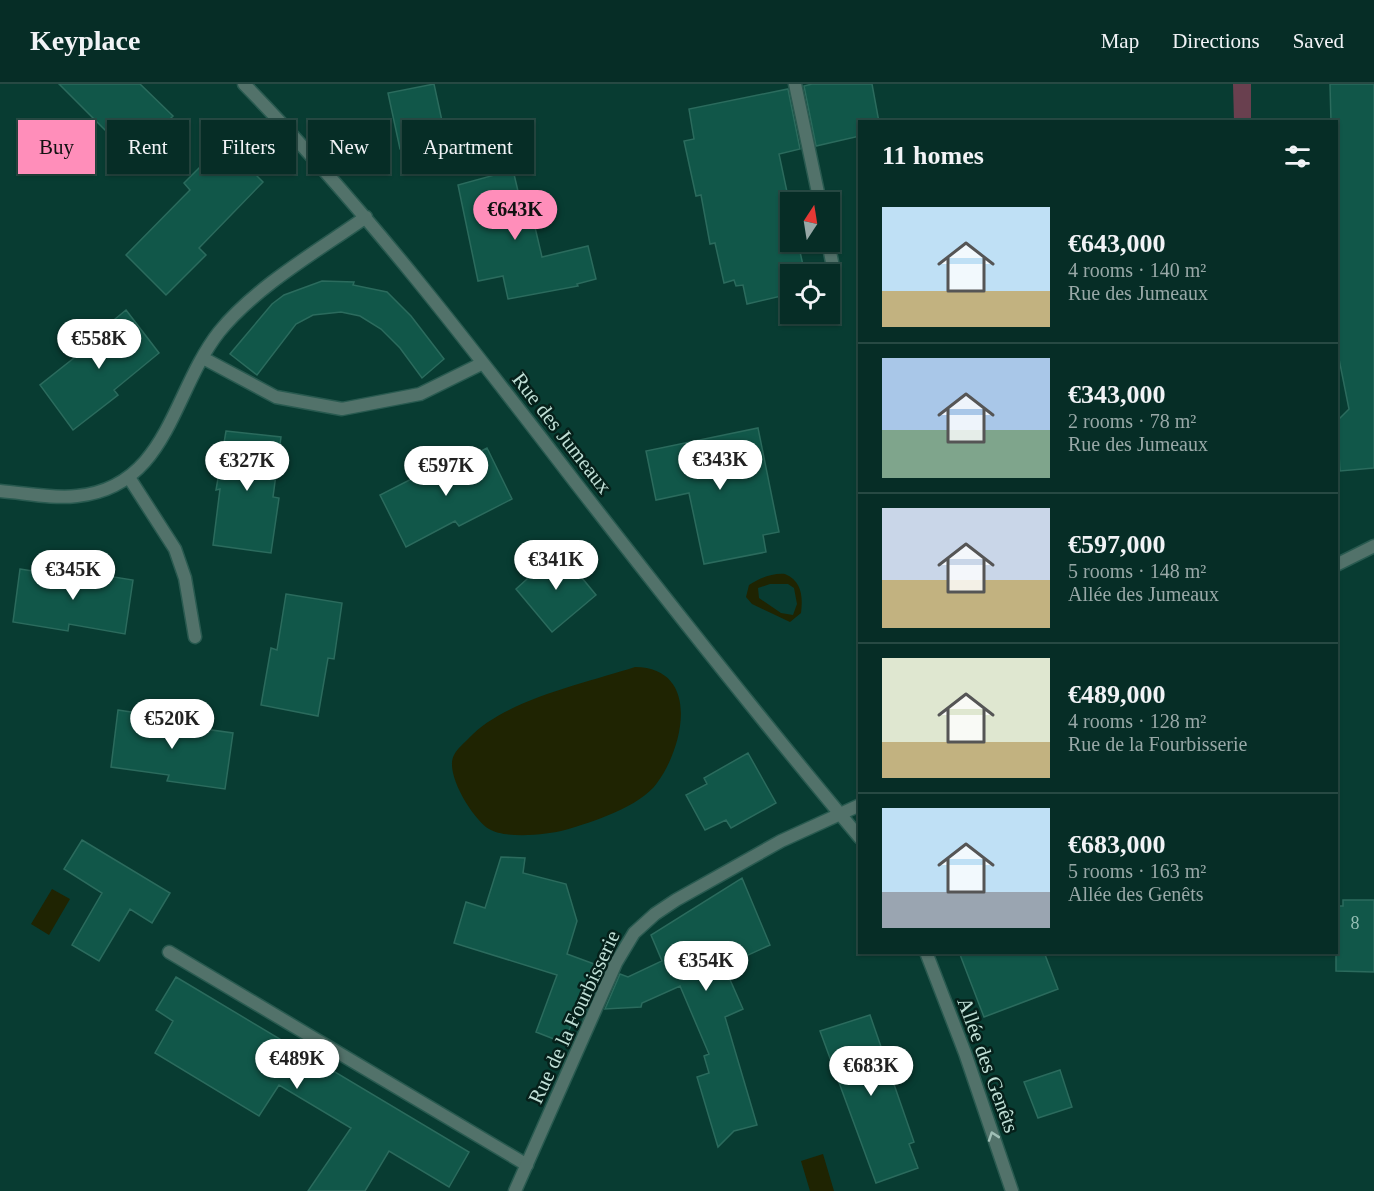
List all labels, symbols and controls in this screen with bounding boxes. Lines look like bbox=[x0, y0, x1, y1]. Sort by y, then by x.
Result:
text: Keyplace bbox=[30, 25, 140, 56]
text: Map bbox=[1101, 29, 1139, 53]
text: Directions bbox=[1172, 29, 1260, 53]
text: Saved bbox=[1293, 29, 1344, 53]
chip: Buy bbox=[18, 120, 95, 174]
chip: Rent bbox=[107, 120, 189, 174]
chip: Filters bbox=[201, 120, 296, 174]
chip: New bbox=[308, 120, 390, 174]
chip: Apartment bbox=[402, 120, 534, 174]
icon: filters bbox=[1281, 140, 1314, 173]
text: 11 homes bbox=[882, 141, 984, 170]
pin: €643K bbox=[473, 190, 557, 241]
north arrow bbox=[780, 192, 840, 252]
map controls bbox=[780, 192, 840, 324]
text: €643K bbox=[487, 198, 543, 220]
text: €643,000 bbox=[1068, 229, 1166, 258]
icon: home bbox=[930, 231, 1002, 303]
text: 4 rooms · 140 m² bbox=[1068, 259, 1206, 281]
button: locate bbox=[780, 264, 840, 324]
text: Rue des Jumeaux bbox=[1068, 282, 1208, 304]
pin: €558K bbox=[57, 319, 141, 370]
text: €558K bbox=[71, 327, 127, 349]
street label: Rue des Jumeaux bbox=[507, 368, 617, 499]
text: €343,000 bbox=[1068, 380, 1166, 409]
icon: home bbox=[930, 382, 1002, 454]
text: 2 rooms · 78 m² bbox=[1068, 410, 1196, 432]
text: Rue des Jumeaux bbox=[1068, 433, 1208, 455]
pin: €343K bbox=[678, 440, 762, 491]
pin: €327K bbox=[205, 441, 289, 492]
pin: €597K bbox=[404, 446, 488, 497]
text: €343K bbox=[692, 448, 748, 470]
text: €327K bbox=[219, 449, 275, 471]
text: €597K bbox=[418, 454, 474, 476]
text: €597,000 bbox=[1068, 530, 1166, 559]
icon: home bbox=[930, 532, 1002, 604]
pin: €341K bbox=[514, 540, 598, 591]
text: €341K bbox=[528, 548, 584, 570]
pin: €345K bbox=[31, 550, 115, 601]
text: €345K bbox=[45, 558, 101, 580]
text: 5 rooms · 148 m² bbox=[1068, 560, 1206, 582]
text: Allée des Jumeaux bbox=[1068, 583, 1219, 605]
text: €489,000 bbox=[1068, 680, 1166, 709]
icon: home bbox=[930, 682, 1002, 754]
pin: €520K bbox=[130, 699, 214, 750]
text: €520K bbox=[144, 707, 200, 729]
text: 4 rooms · 128 m² bbox=[1068, 710, 1206, 732]
text: Rue de la Fourbisserie bbox=[1068, 733, 1247, 755]
text: €683,000 bbox=[1068, 830, 1166, 859]
icon: home bbox=[930, 832, 1002, 904]
text: 5 rooms · 163 m² bbox=[1068, 860, 1206, 882]
text: Allée des Genêts bbox=[1068, 883, 1204, 905]
house number: 8 bbox=[1351, 913, 1360, 933]
street label: Rue de la Fourbisserie bbox=[523, 927, 625, 1107]
pin: €354K bbox=[664, 941, 748, 992]
text: €354K bbox=[678, 949, 734, 971]
street label: Allée des Genêts bbox=[952, 994, 1024, 1136]
pin: €489K bbox=[255, 1039, 339, 1090]
pin: €683K bbox=[829, 1046, 913, 1097]
text: €489K bbox=[269, 1047, 325, 1069]
text: €683K bbox=[843, 1054, 899, 1076]
one-way arrow bbox=[987, 1131, 1000, 1142]

